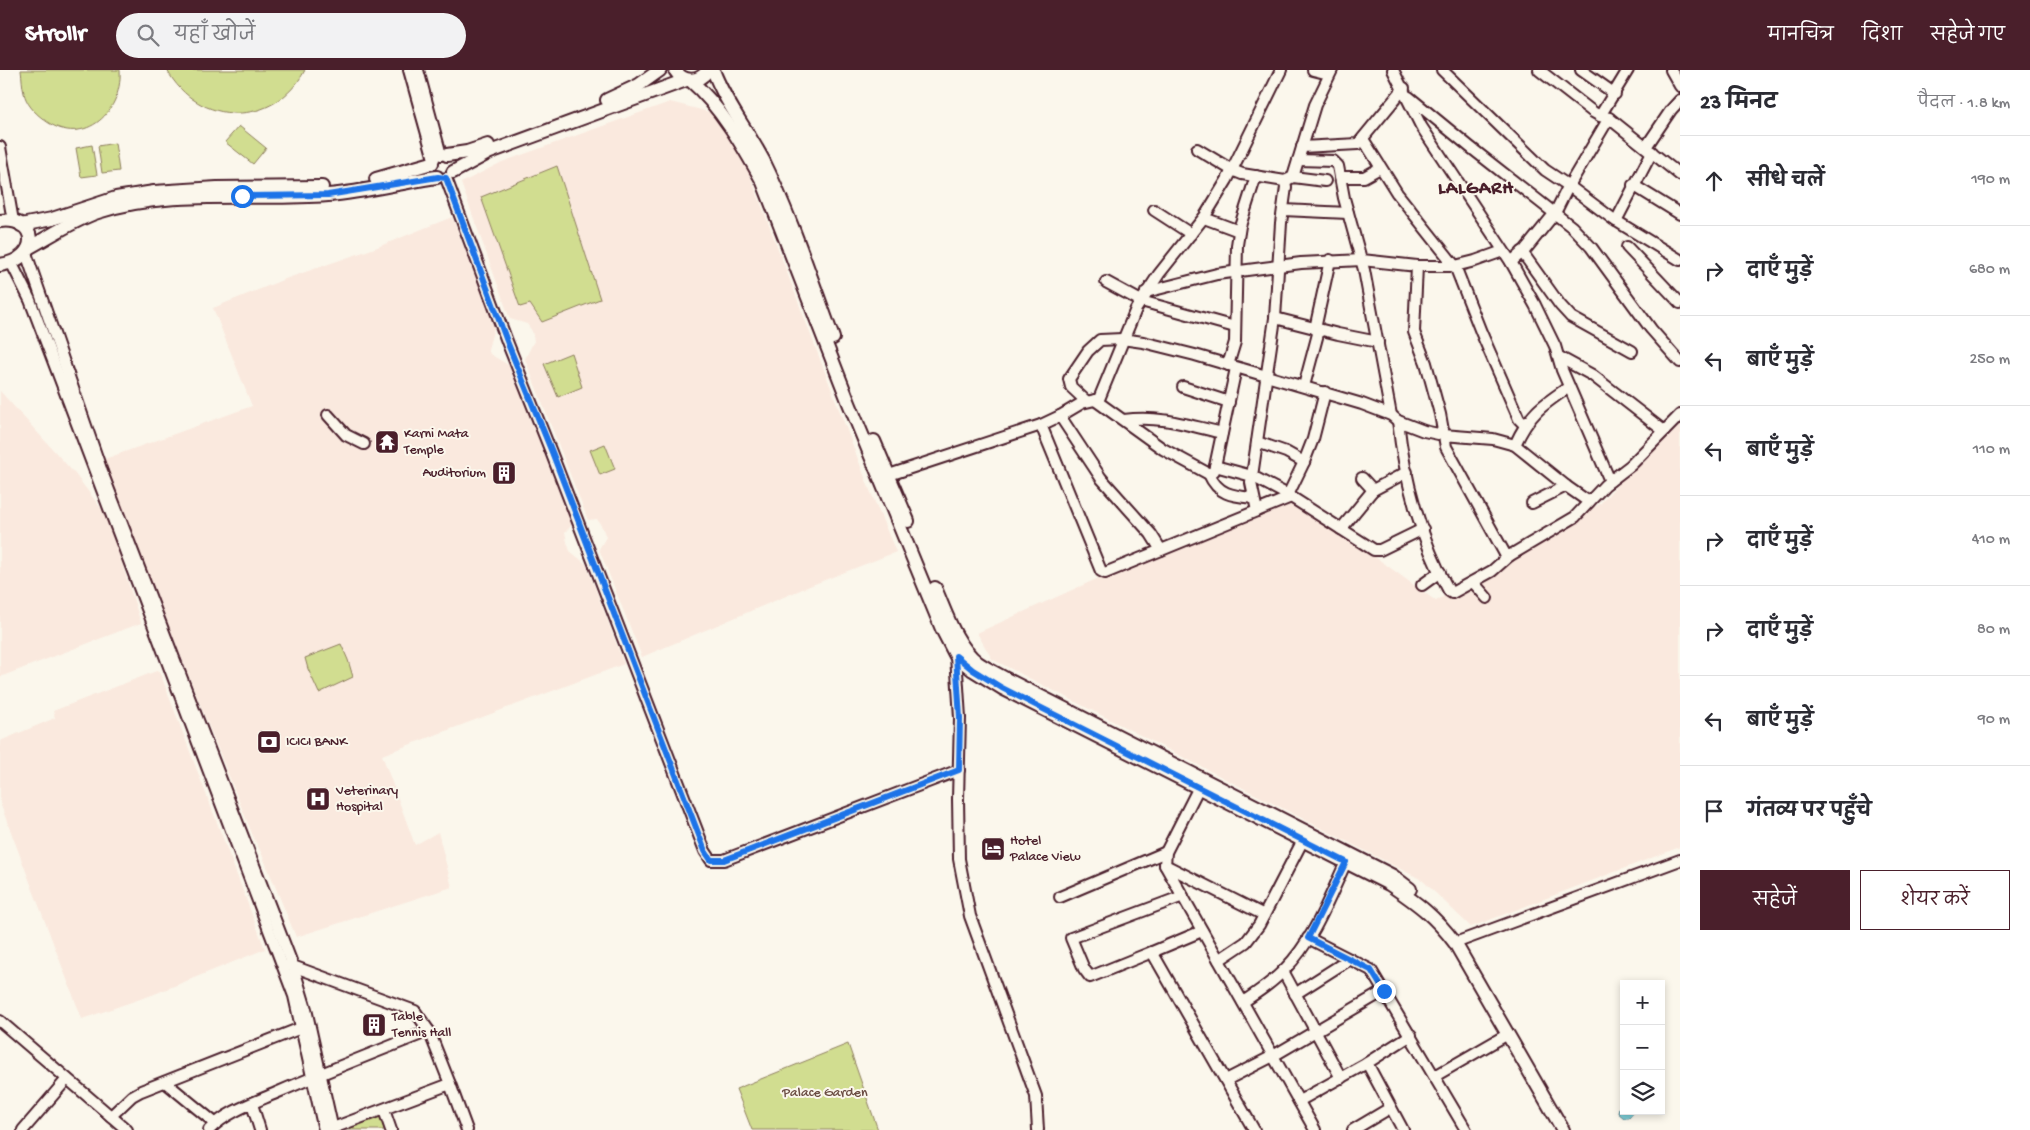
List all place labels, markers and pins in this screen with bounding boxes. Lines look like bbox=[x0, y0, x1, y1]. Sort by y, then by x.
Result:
place label: Karni Mata Temple bbox=[403, 426, 470, 459]
temple icon: Karni Mata Temple bbox=[374, 429, 400, 455]
building icon: Auditorium bbox=[491, 460, 517, 486]
place label: Auditorium bbox=[422, 465, 486, 482]
bank icon: ICICI BANK bbox=[256, 729, 282, 755]
place label: ICICI BANK bbox=[286, 734, 348, 751]
place label: Veterinary Hospital bbox=[335, 783, 398, 816]
hospital icon: Veterinary Hospital bbox=[305, 786, 331, 812]
place label: Hotel Palace View bbox=[1009, 833, 1081, 866]
hotel icon: Hotel Palace View bbox=[980, 836, 1006, 862]
place label: Table Tennis Hall bbox=[391, 1009, 451, 1042]
building icon: Table Tennis Hall bbox=[361, 1012, 387, 1038]

